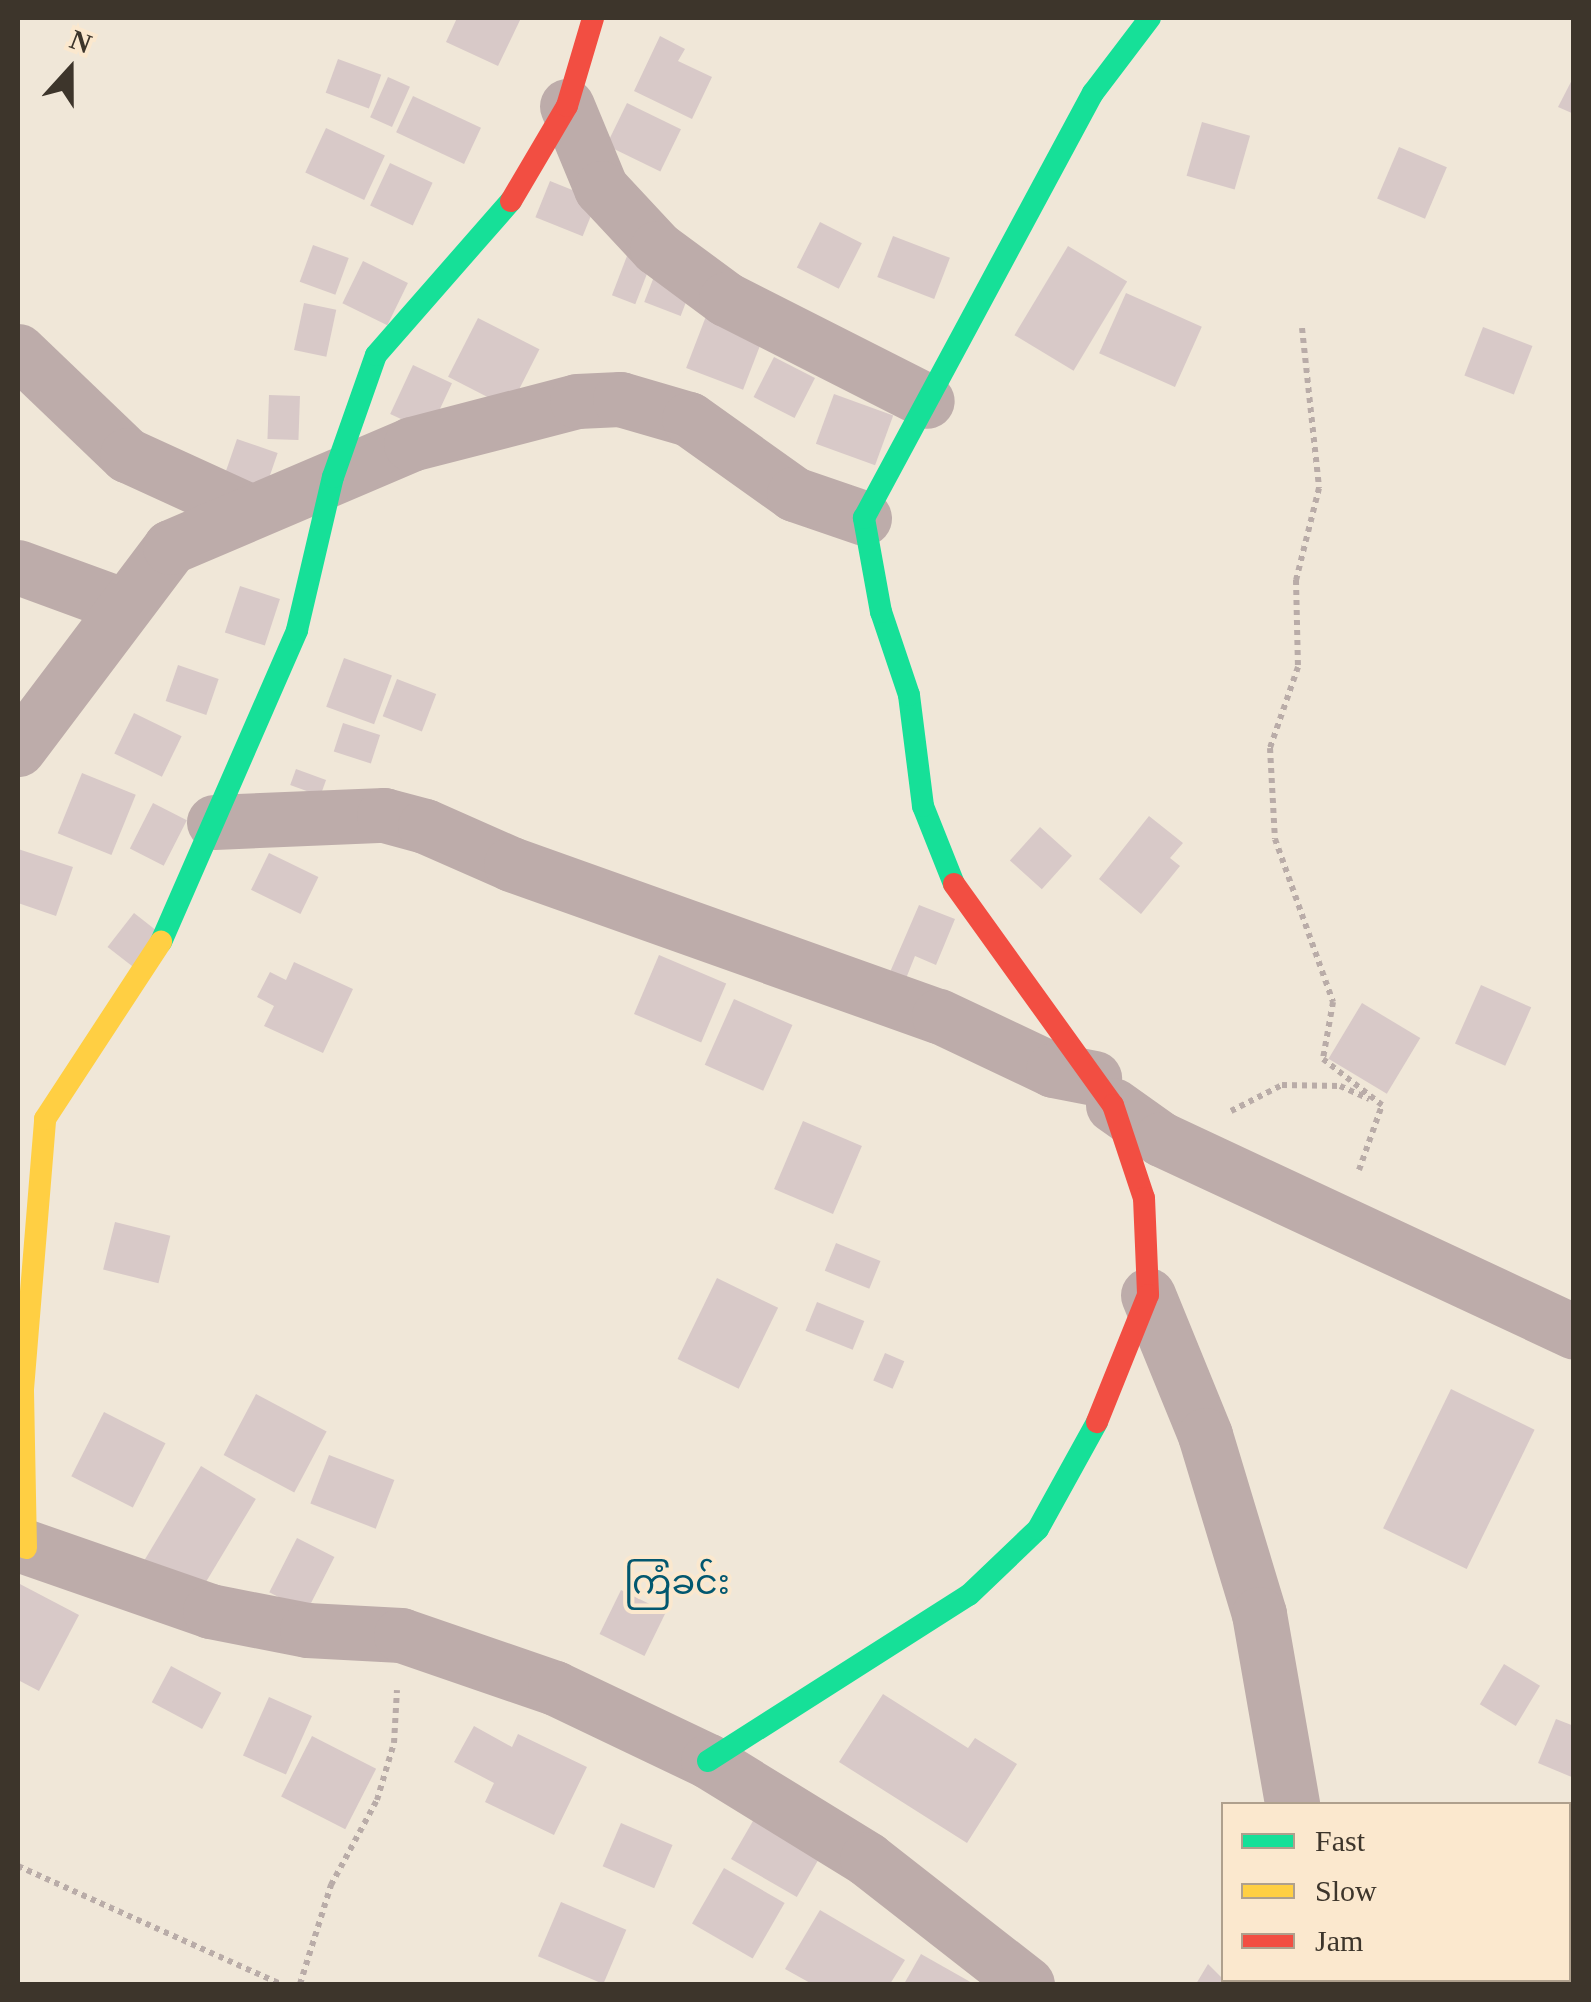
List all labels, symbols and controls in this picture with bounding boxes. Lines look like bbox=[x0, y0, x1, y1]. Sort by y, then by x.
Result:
north arrow bbox=[20, 20, 120, 120]
text: N bbox=[66, 23, 96, 60]
district label: ကြံခင်း bbox=[624, 1562, 730, 1604]
legend bbox=[1221, 1802, 1571, 1982]
text: Fast bbox=[1315, 1824, 1365, 1857]
text: Slow bbox=[1315, 1874, 1377, 1907]
text: Jam bbox=[1315, 1924, 1363, 1957]

